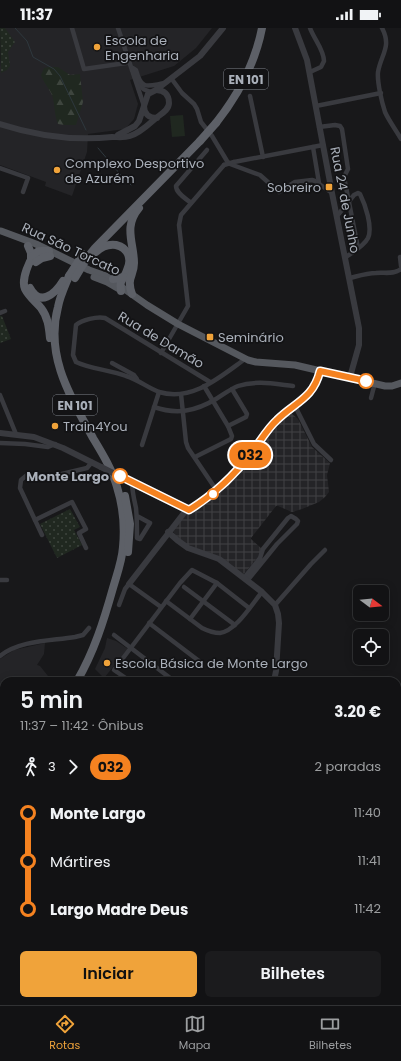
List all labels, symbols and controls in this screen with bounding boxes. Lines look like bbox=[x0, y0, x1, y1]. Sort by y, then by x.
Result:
text: 11:37 bbox=[20, 4, 53, 25]
place label: Escola de Engenharia bbox=[105, 31, 179, 65]
marker: Escola de Engenharia bbox=[92, 42, 102, 52]
road number: EN 101 bbox=[224, 69, 268, 89]
street label: Rua 24 de Junho bbox=[325, 145, 365, 255]
place label: Complexo Desportivo de Azurém bbox=[65, 154, 204, 188]
marker: Complexo Desportivo de Azurém bbox=[52, 165, 62, 175]
place label: Sobreiro bbox=[267, 178, 321, 197]
marker: Sobreiro bbox=[324, 182, 334, 192]
street label: Rua São Torcato bbox=[19, 218, 123, 280]
street label: Rua de Damão bbox=[114, 307, 208, 373]
place label: Seminário bbox=[218, 328, 284, 347]
marker: Seminário bbox=[205, 332, 215, 342]
unlabelled marker bbox=[358, 373, 374, 389]
road number: EN 101 bbox=[53, 395, 97, 415]
place label: Train4You bbox=[63, 417, 128, 436]
marker: Train4You bbox=[50, 421, 60, 431]
line badge: 032 bbox=[227, 442, 273, 468]
text: 032 bbox=[237, 445, 263, 465]
place label: Monte Largo bbox=[26, 467, 109, 486]
marker: Monte Largo bbox=[112, 468, 128, 484]
unlabelled marker bbox=[207, 488, 219, 500]
north arrow bbox=[353, 585, 389, 621]
map controls bbox=[353, 585, 389, 665]
button: locate bbox=[353, 629, 389, 665]
place label: Escola Básica de Monte Largo bbox=[115, 654, 308, 673]
marker: Escola Básica de Monte Largo bbox=[102, 658, 112, 668]
text: 5 min bbox=[20, 685, 83, 716]
text: 3.20 € bbox=[334, 701, 381, 722]
text: 11:37 – 11:42 · Ônibus bbox=[20, 716, 144, 735]
icon: walk bbox=[20, 756, 42, 778]
icon: forward bbox=[62, 756, 84, 778]
text: 3 bbox=[48, 757, 56, 776]
text: 032 bbox=[98, 757, 123, 777]
text: 2 paradas bbox=[314, 757, 381, 776]
text: Monte Largo bbox=[50, 803, 145, 824]
text: 11:40 bbox=[354, 803, 381, 822]
text: Mártires bbox=[50, 851, 111, 872]
text: 11:41 bbox=[358, 851, 381, 870]
text: Largo Madre Deus bbox=[50, 899, 188, 920]
text: 11:42 bbox=[354, 899, 381, 918]
button: Iniciar bbox=[20, 951, 197, 997]
button: Bilhetes bbox=[205, 951, 381, 997]
tab: Rotas bbox=[49, 1013, 80, 1054]
tab: Mapa bbox=[179, 1013, 211, 1054]
tab: Bilhetes bbox=[309, 1013, 352, 1054]

